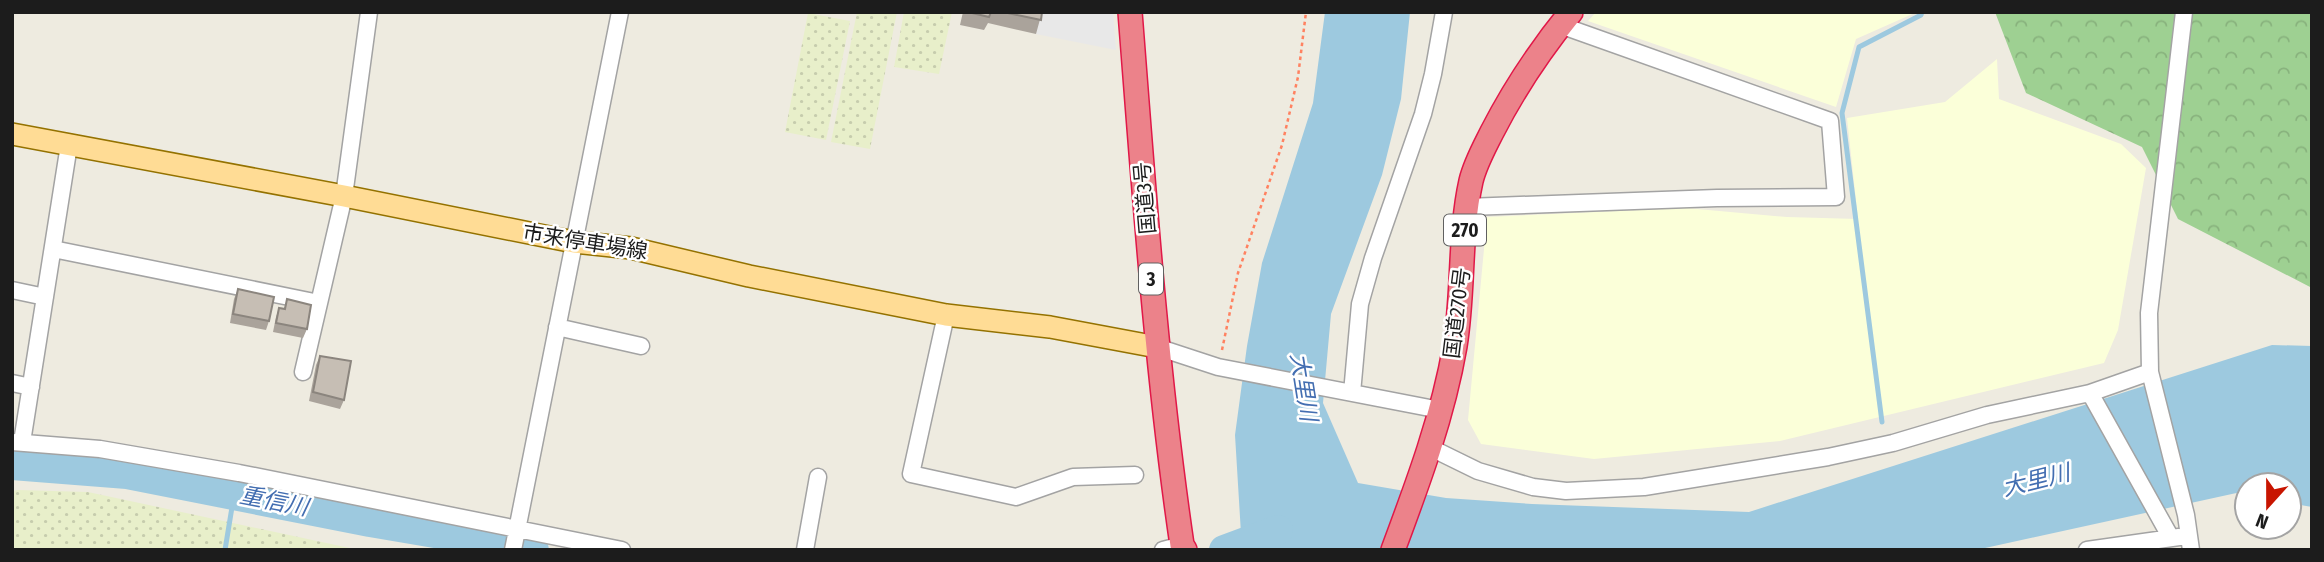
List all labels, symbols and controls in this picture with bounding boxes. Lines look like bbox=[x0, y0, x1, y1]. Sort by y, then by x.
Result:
street label: 国道3号 bbox=[1129, 161, 1161, 235]
road number: 270 bbox=[1444, 214, 1486, 246]
street label: 市来停車場線 bbox=[521, 219, 649, 265]
road number: 3 bbox=[1139, 264, 1163, 294]
street label: 国道270号 bbox=[1439, 266, 1475, 360]
water label: 大里川 bbox=[1285, 351, 1324, 426]
water label: 大里川 bbox=[1999, 457, 2076, 502]
north arrow bbox=[2233, 471, 2303, 541]
water label: 重信川 bbox=[237, 481, 313, 522]
text: N bbox=[2253, 509, 2272, 534]

